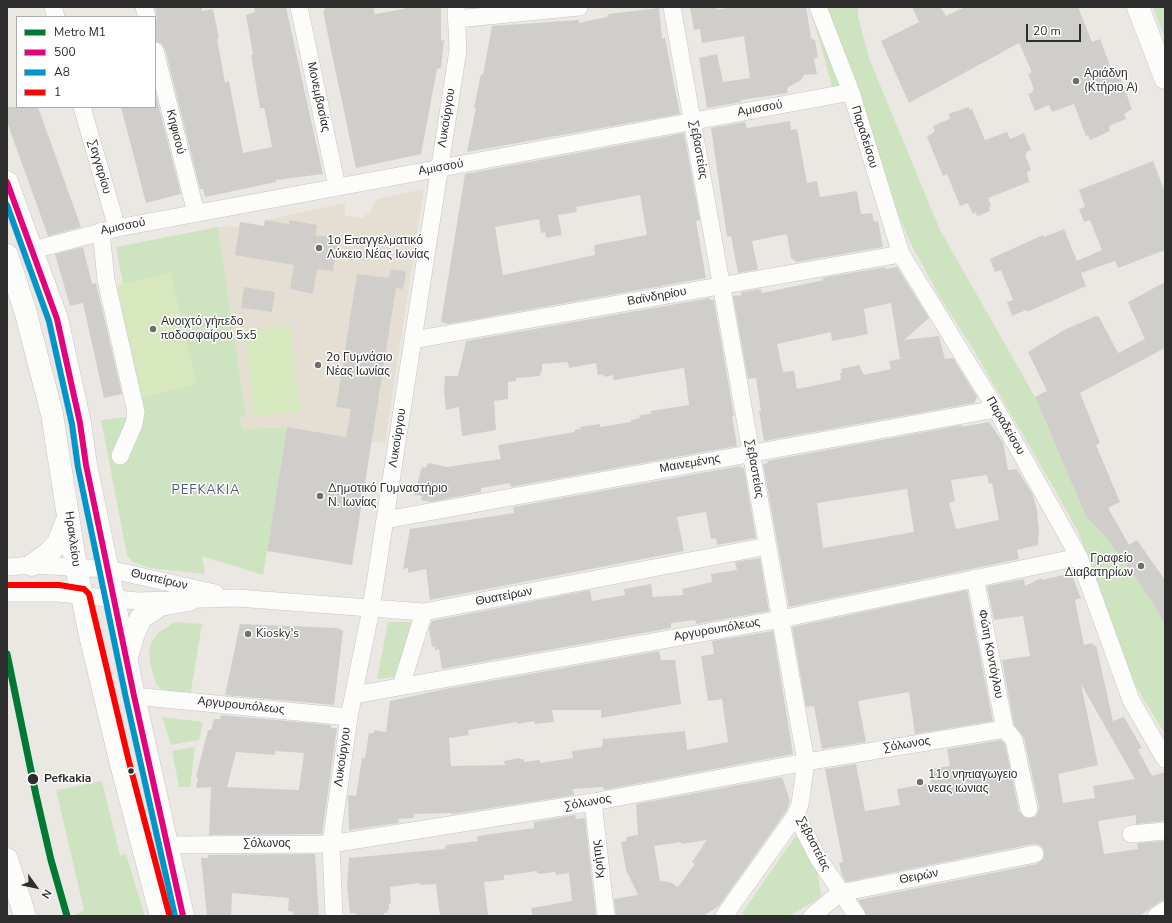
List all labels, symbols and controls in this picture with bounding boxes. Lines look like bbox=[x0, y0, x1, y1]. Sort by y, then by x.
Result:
legend bbox=[16, 16, 156, 108]
scale bar bbox=[1028, 16, 1083, 42]
text: 20 m bbox=[1033, 23, 1061, 39]
text: Metro Μ1 bbox=[54, 24, 106, 40]
text: 500 bbox=[54, 44, 76, 60]
street label: Μονεμβασίας bbox=[304, 61, 332, 133]
text: A8 bbox=[54, 64, 70, 80]
place label: Αριάδνη (Κτήριο Α) bbox=[1084, 67, 1138, 95]
marker: Αριάδνη (Κτήριο Α) bbox=[1071, 76, 1081, 86]
text: 1 bbox=[54, 84, 61, 100]
street label: Λυκούργου bbox=[435, 87, 459, 149]
street label: Αμισσού bbox=[736, 98, 784, 120]
street label: Παραδείσου bbox=[848, 104, 880, 170]
street label: Κηφισού bbox=[162, 108, 188, 156]
street label: Σεβαστείας bbox=[686, 120, 710, 180]
street label: Σαγγαρίου bbox=[84, 138, 114, 196]
street label: Αμισσού bbox=[417, 157, 465, 179]
street label: Αμισσού bbox=[99, 216, 147, 238]
place label: 1ο Επαγγελματικό Λύκειο Νέας Ιωνίας bbox=[327, 234, 429, 262]
marker: 1ο Επαγγελματικό Λύκειο Νέας Ιωνίας bbox=[314, 243, 324, 253]
street label: Βαϊνδηρίου bbox=[626, 285, 688, 309]
place label: Ανοιχτό γήπεδο ποδοσφαίρου 5x5 bbox=[161, 315, 257, 343]
marker: Ανοιχτό γήπεδο ποδοσφαίρου 5x5 bbox=[148, 324, 158, 334]
place label: 2ο Γυμνάσιο Νέας Ιωνίας bbox=[326, 351, 393, 379]
marker: 2ο Γυμνάσιο Νέας Ιωνίας bbox=[313, 360, 323, 370]
street label: Παραδείσου bbox=[983, 394, 1027, 458]
street label: Λυκούργου bbox=[386, 407, 410, 469]
street label: Σεβαστείας bbox=[742, 439, 766, 499]
street label: Μαινεμένης bbox=[658, 452, 722, 476]
place label: Δημοτικό Γυμναστήριο Ν. Ιωνίας bbox=[328, 482, 448, 510]
district label: PEFKAKIA bbox=[171, 483, 241, 499]
marker: Δημοτικό Γυμναστήριο Ν. Ιωνίας bbox=[315, 491, 325, 501]
street label: Ηρακλείου bbox=[61, 510, 83, 568]
place label: Γραφείο Διαβατηρίων bbox=[1065, 552, 1133, 580]
marker: Γραφείο Διαβατηρίων bbox=[1136, 561, 1146, 571]
street label: Θυατείρων bbox=[129, 566, 189, 594]
street label: Θυατείρων bbox=[474, 584, 534, 610]
street label: Φώτη Κοντόγλου bbox=[974, 608, 1006, 700]
street label: Αργυρουπόλεως bbox=[673, 615, 761, 645]
place label: Kiosky's bbox=[256, 627, 299, 641]
marker: Kiosky's bbox=[243, 629, 253, 639]
street label: Αργυρουπόλεως bbox=[197, 694, 285, 718]
street label: Λυκούργου bbox=[332, 726, 354, 788]
street label: Σόλωνος bbox=[883, 734, 931, 756]
unlabelled marker bbox=[126, 766, 136, 776]
place label: 11ο νηπιαγωγειο νεας ιωνιας bbox=[928, 768, 1018, 796]
marker: Pefkakia bbox=[26, 772, 40, 786]
place label: Pefkakia bbox=[44, 772, 91, 786]
marker: 11ο νηπιαγωγειο νεας ιωνιας bbox=[915, 777, 925, 787]
street label: Σόλωνος bbox=[563, 792, 613, 814]
street label: Σεβαστείας bbox=[793, 814, 833, 874]
street label: Σόλωνος bbox=[243, 837, 291, 851]
street label: Κρήτης bbox=[589, 839, 609, 879]
street label: Θειρών bbox=[898, 866, 940, 888]
north arrow bbox=[16, 867, 56, 907]
text: N bbox=[38, 886, 55, 901]

